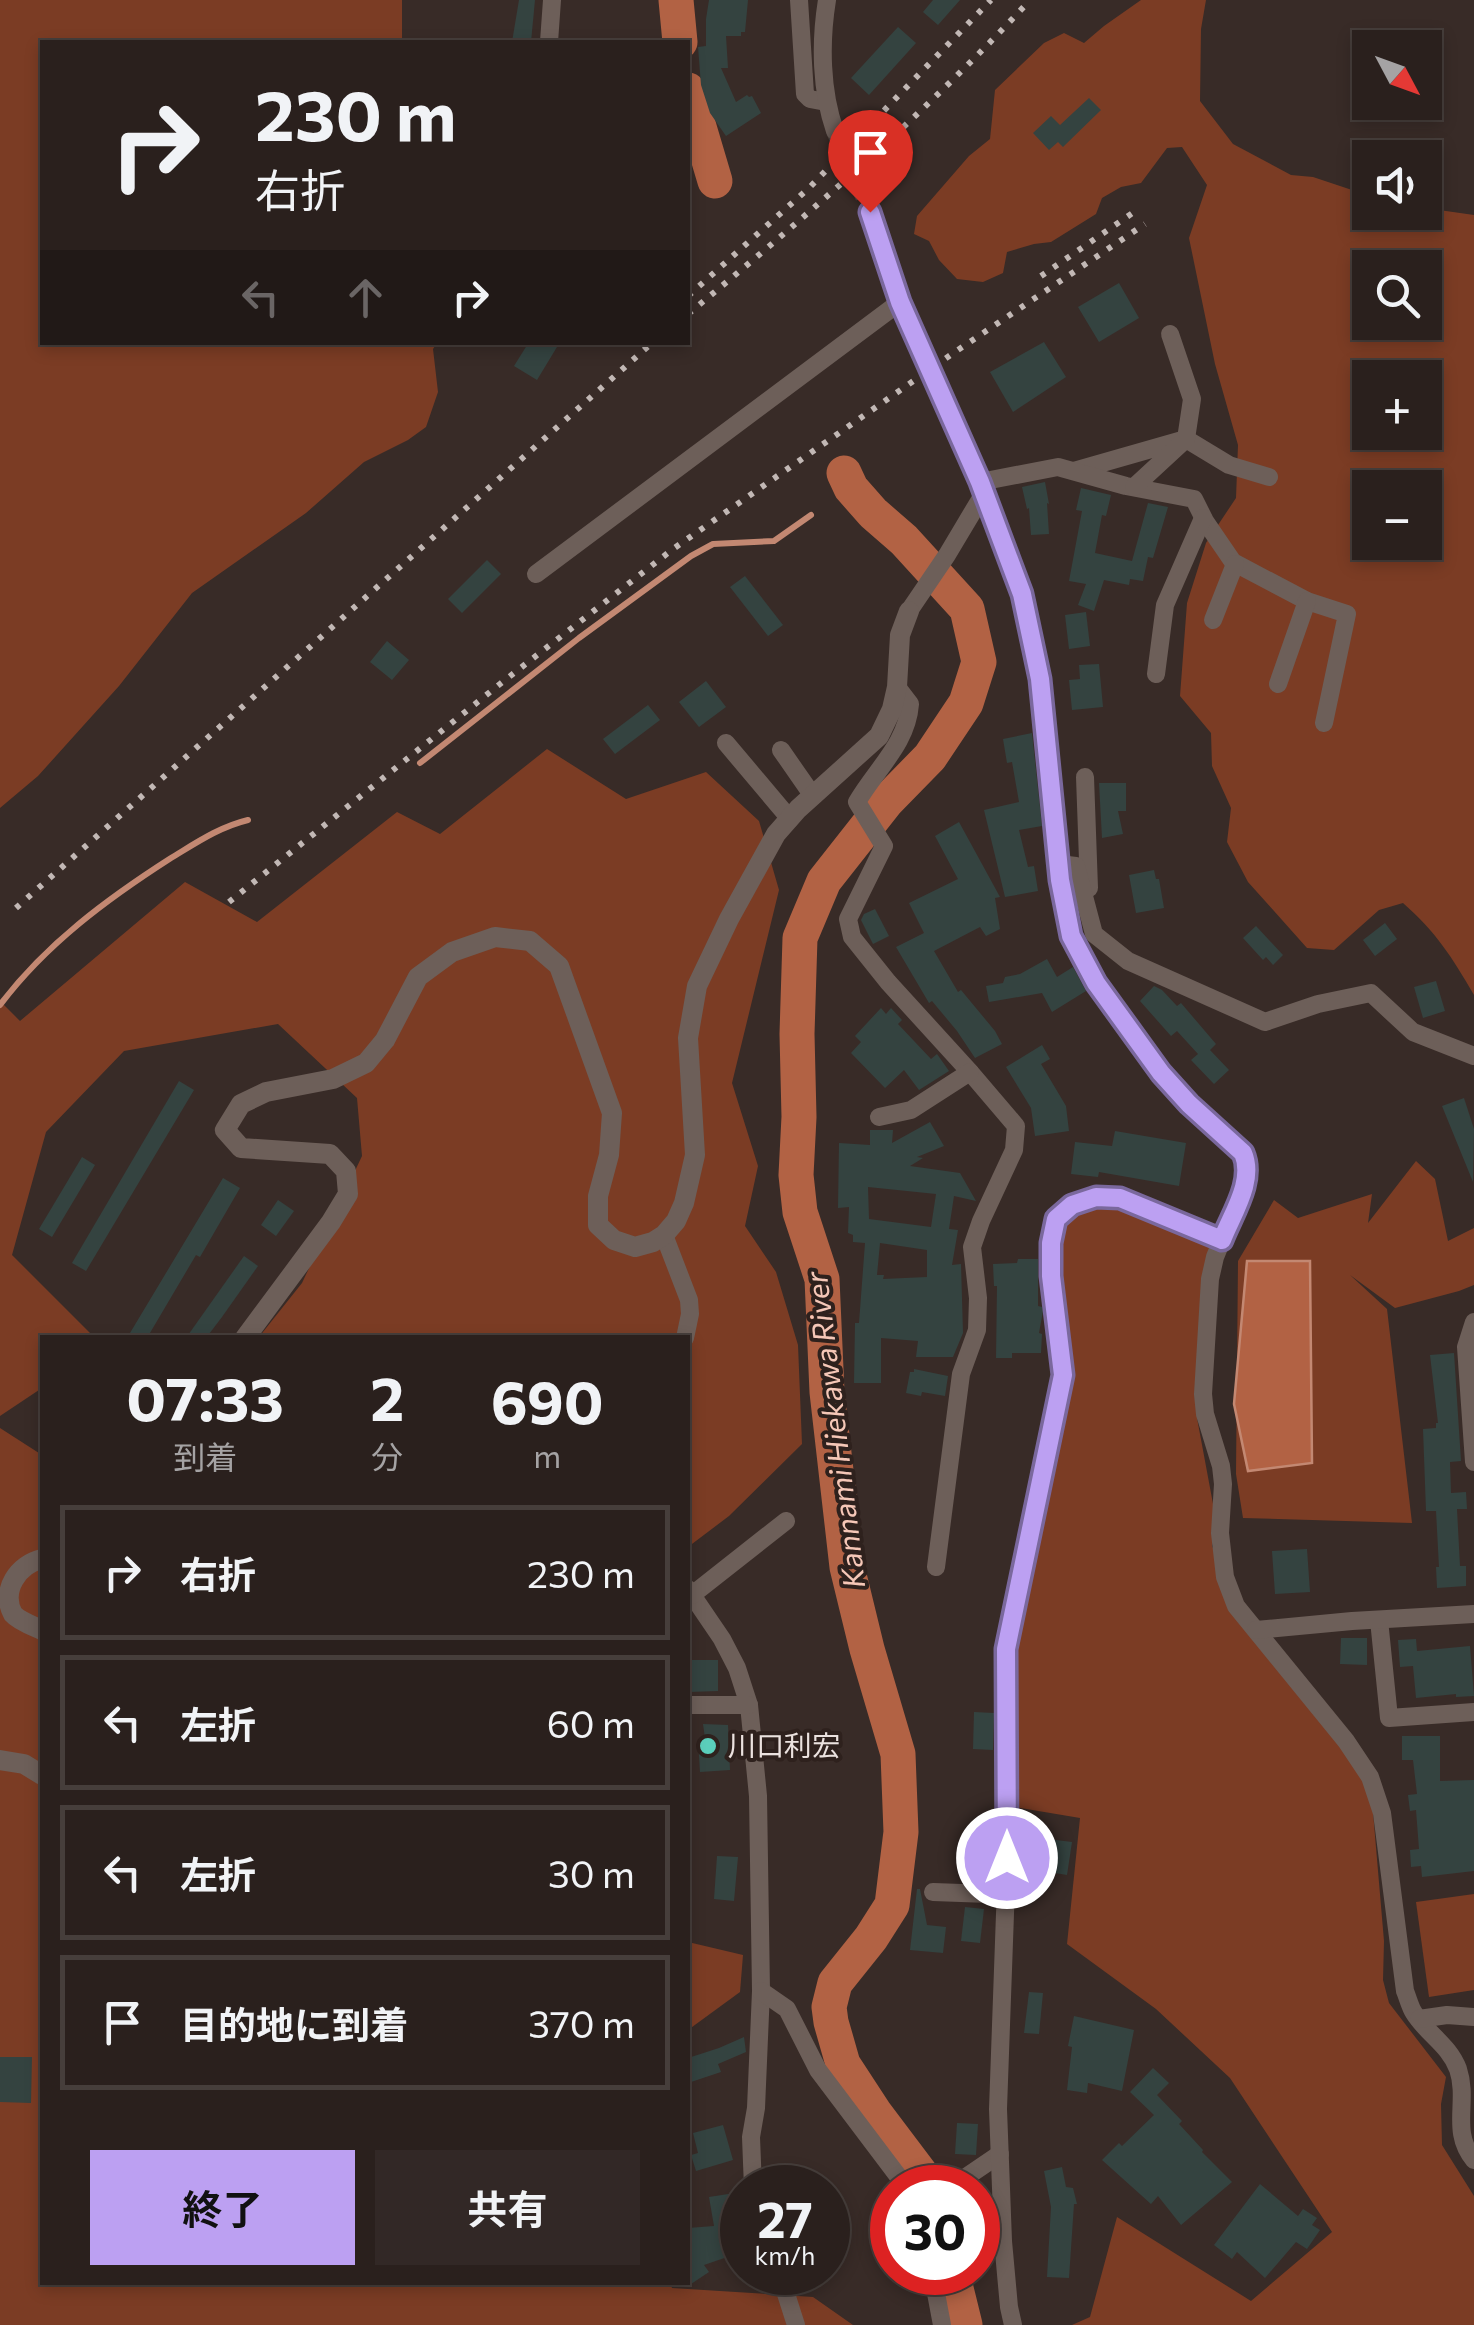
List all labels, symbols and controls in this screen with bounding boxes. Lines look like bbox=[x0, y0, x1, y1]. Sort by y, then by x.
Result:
north arrow bbox=[1352, 30, 1442, 120]
map controls bbox=[1352, 30, 1442, 560]
text: 230 m bbox=[255, 70, 457, 155]
icon: right bbox=[90, 80, 220, 210]
pin bbox=[828, 110, 913, 213]
icon: arrive bbox=[843, 125, 898, 180]
button: sound bbox=[1352, 140, 1442, 230]
text: 右折 bbox=[255, 161, 345, 216]
button: search bbox=[1352, 250, 1442, 340]
icon: left bbox=[233, 270, 288, 325]
icon: ahead bbox=[338, 270, 393, 325]
icon: right bbox=[443, 270, 498, 325]
button: + bbox=[1352, 360, 1442, 450]
button: − bbox=[1352, 470, 1442, 560]
water label: Kannami Hiekawa River bbox=[796, 1269, 871, 1591]
text: 07:33 bbox=[126, 1360, 284, 1433]
text: 2 bbox=[370, 1360, 404, 1433]
text: 690 bbox=[491, 1363, 604, 1436]
text: m bbox=[533, 1435, 561, 1475]
text: 到着 bbox=[173, 1436, 237, 1476]
text: 分 bbox=[371, 1436, 403, 1476]
icon: right bbox=[95, 1545, 150, 1600]
text: 230 m bbox=[527, 1549, 635, 1596]
text: 右折 bbox=[180, 1550, 256, 1597]
icon: left bbox=[95, 1695, 150, 1750]
text: 60 m bbox=[547, 1699, 635, 1746]
text: 左折 bbox=[180, 1700, 256, 1747]
place label: 川口利宏 bbox=[728, 1728, 840, 1762]
marker: 川口利宏 bbox=[697, 1735, 719, 1757]
position arrow bbox=[955, 1806, 1059, 1910]
icon: left bbox=[95, 1845, 150, 1900]
text: 30 m bbox=[548, 1849, 635, 1896]
text: 左折 bbox=[180, 1850, 256, 1897]
icon: arrive bbox=[95, 1995, 150, 2050]
text: 370 m bbox=[528, 1999, 635, 2046]
text: 目的地に到着 bbox=[180, 2000, 408, 2047]
button: 終了 bbox=[90, 2150, 355, 2265]
button: 共有 bbox=[375, 2150, 640, 2265]
speed limit sign: 30 bbox=[870, 2165, 1000, 2295]
text: 27 bbox=[757, 2187, 813, 2248]
text: km/h bbox=[755, 2240, 815, 2270]

